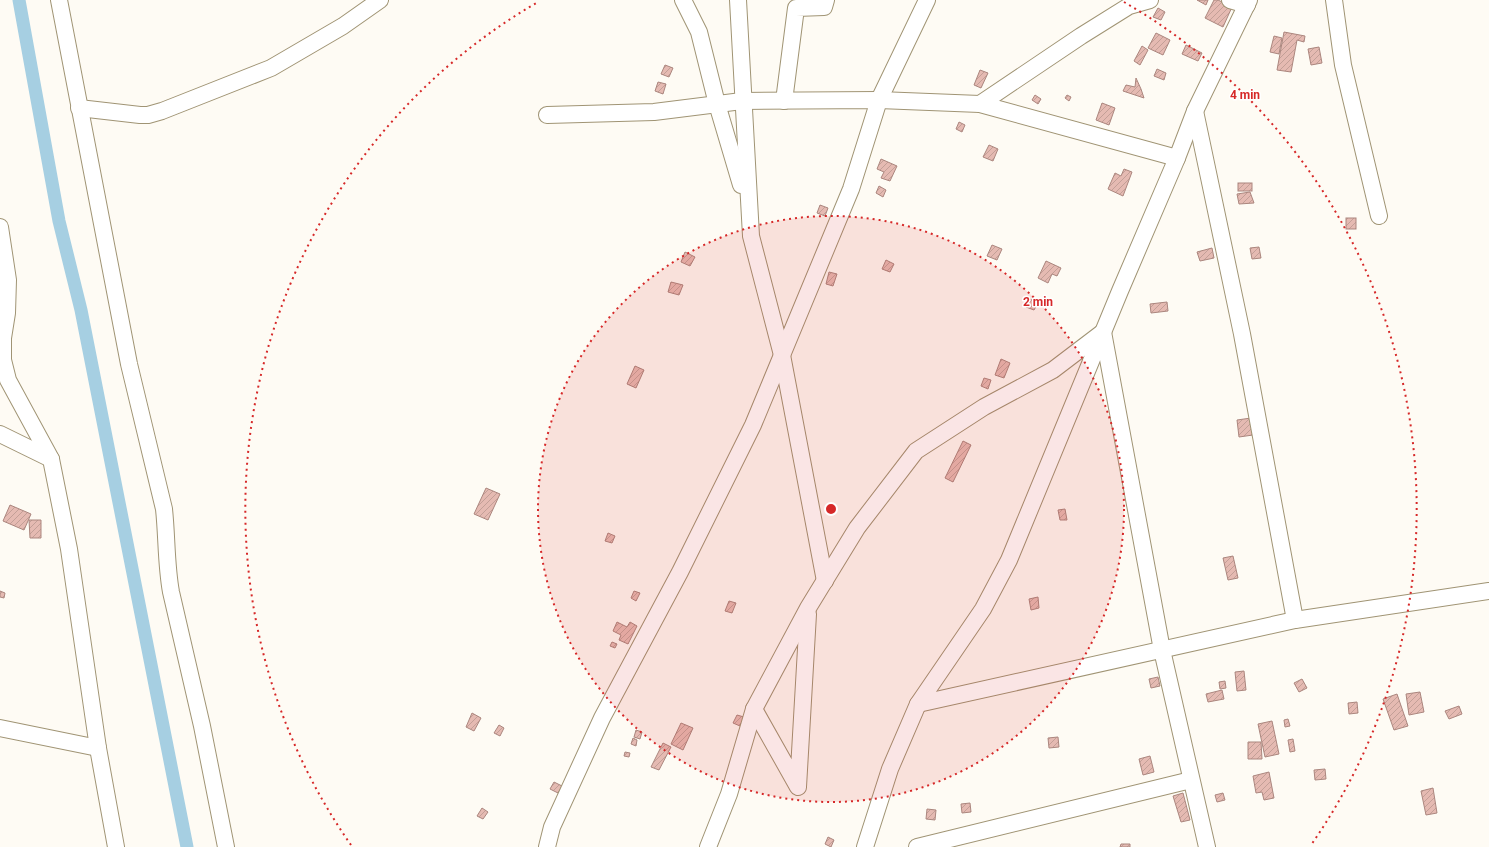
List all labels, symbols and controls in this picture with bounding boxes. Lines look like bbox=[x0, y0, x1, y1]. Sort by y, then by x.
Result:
text: 4 min bbox=[1230, 88, 1260, 102]
text: 2 min bbox=[1023, 295, 1053, 309]
centre of rings bbox=[824, 502, 838, 516]

